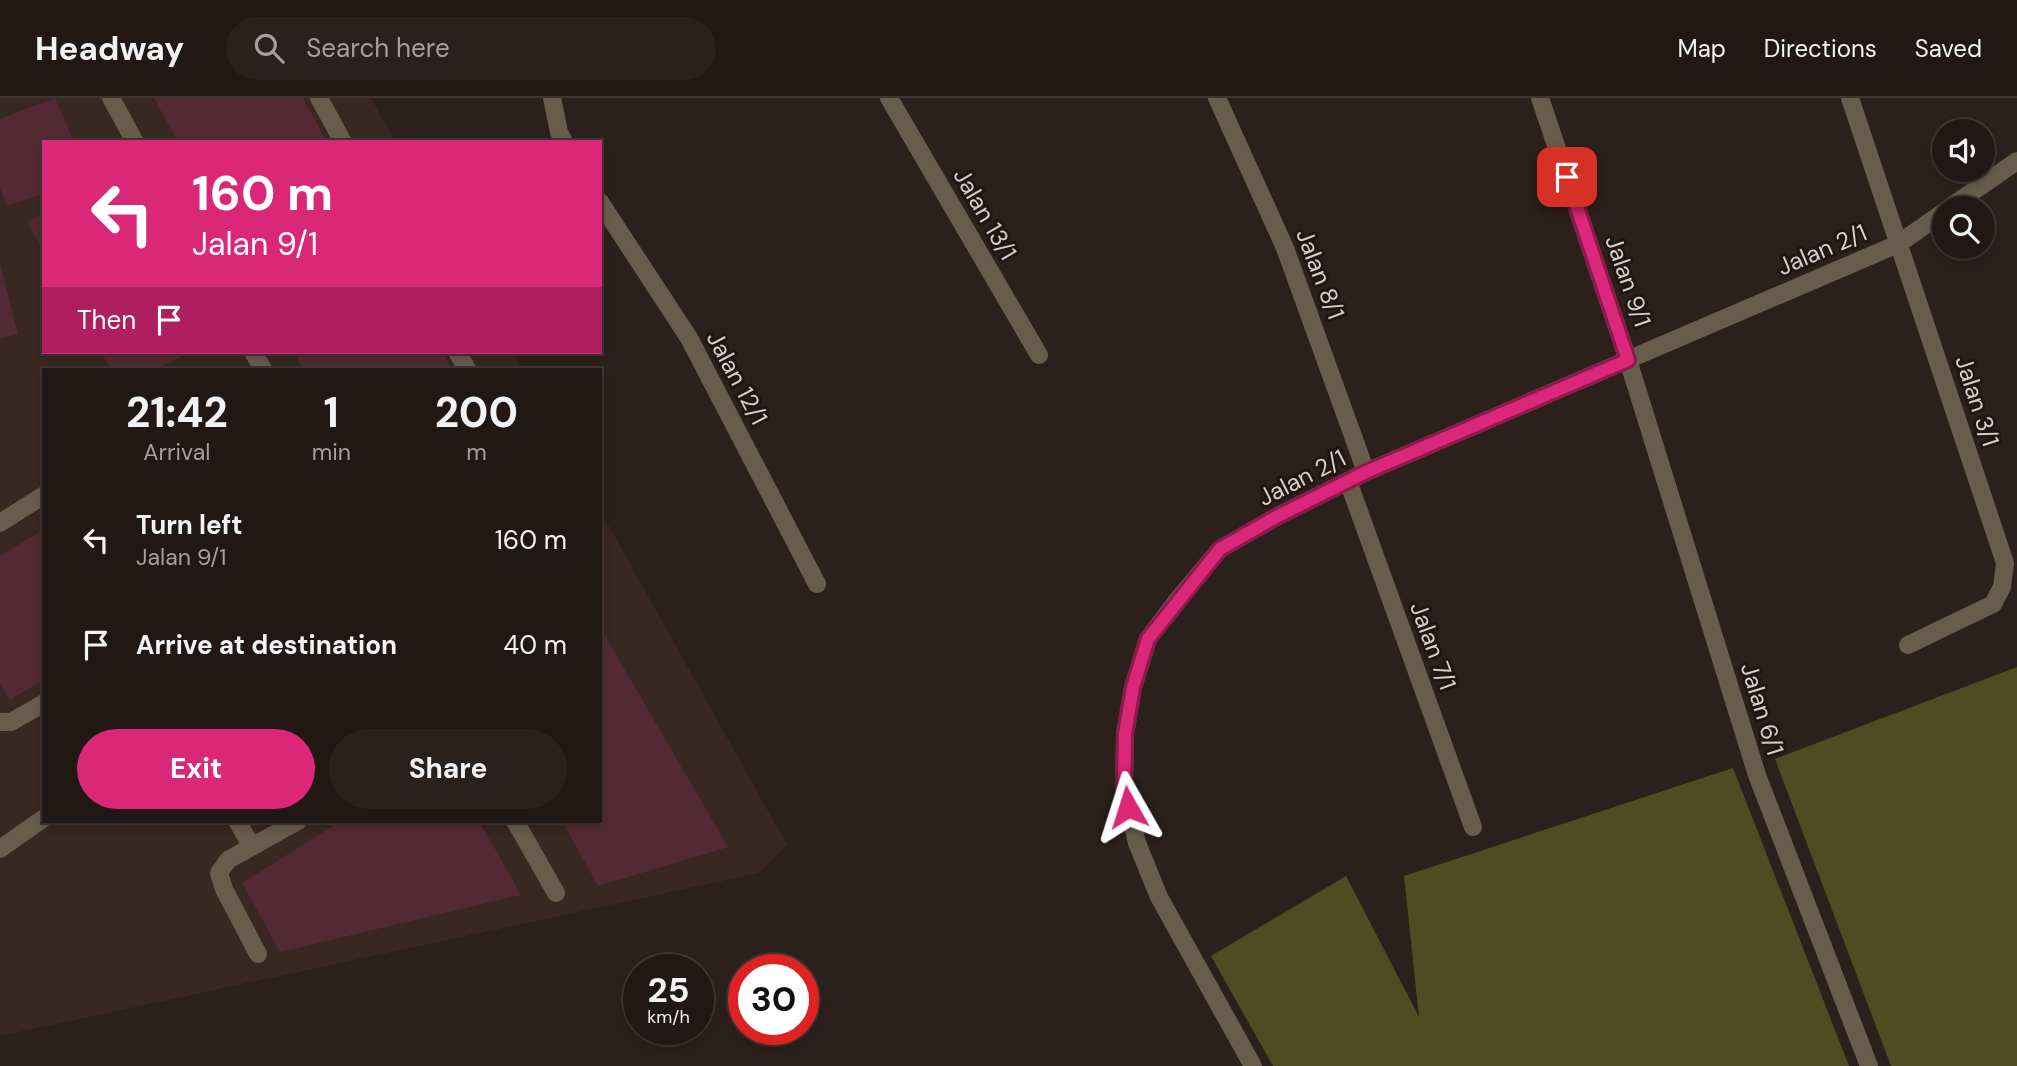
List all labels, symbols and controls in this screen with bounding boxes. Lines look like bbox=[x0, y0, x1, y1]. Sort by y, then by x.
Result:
search box bbox=[226, 17, 716, 80]
text: Headway bbox=[35, 27, 184, 70]
icon: search bbox=[250, 29, 288, 67]
text: Search here bbox=[306, 31, 450, 65]
text: Map bbox=[1678, 33, 1726, 64]
text: Directions bbox=[1764, 33, 1877, 64]
text: Saved bbox=[1915, 33, 1982, 64]
map controls bbox=[1932, 119, 1995, 259]
button: sound bbox=[1932, 119, 1995, 182]
pin bbox=[1537, 147, 1597, 207]
icon: arrive bbox=[1548, 158, 1586, 196]
text: 160 m bbox=[192, 161, 333, 225]
street label: Jalan 13/1 bbox=[947, 162, 1024, 265]
icon: left bbox=[77, 168, 168, 259]
button: search bbox=[1932, 196, 1995, 259]
street label: Jalan 2/1 bbox=[1772, 217, 1871, 282]
text: Jalan 9/1 bbox=[192, 223, 318, 265]
street label: Jalan 8/1 bbox=[1289, 224, 1352, 323]
street label: Jalan 9/1 bbox=[1598, 231, 1658, 331]
icon: arrive bbox=[150, 301, 188, 339]
text: Then bbox=[77, 303, 136, 337]
street label: Jalan 12/1 bbox=[700, 326, 775, 430]
street label: Jalan 3/1 bbox=[1948, 352, 2007, 450]
text: 21:42 bbox=[126, 385, 228, 440]
text: 1 bbox=[324, 385, 339, 440]
text: 200 bbox=[435, 385, 518, 440]
text: Arrival bbox=[143, 437, 210, 467]
text: min bbox=[312, 437, 351, 467]
text: m bbox=[466, 437, 487, 467]
street label: Jalan 2/1 bbox=[1253, 442, 1351, 513]
text: Turn left bbox=[136, 508, 243, 542]
icon: left bbox=[77, 521, 115, 559]
text: 160 m bbox=[495, 523, 567, 557]
text: Jalan 9/1 bbox=[136, 542, 226, 572]
street label: Jalan 7/1 bbox=[1403, 598, 1464, 694]
icon: arrive bbox=[77, 626, 115, 664]
text: Arrive at destination bbox=[136, 628, 397, 662]
text: 40 m bbox=[503, 628, 567, 662]
street label: Jalan 6/1 bbox=[1734, 659, 1791, 759]
button: Exit bbox=[77, 729, 315, 809]
button: Share bbox=[329, 729, 567, 809]
position arrow bbox=[1091, 770, 1165, 844]
speed limit sign: 30 bbox=[728, 954, 819, 1045]
text: 25 bbox=[648, 967, 689, 1013]
text: km/h bbox=[647, 1005, 690, 1029]

